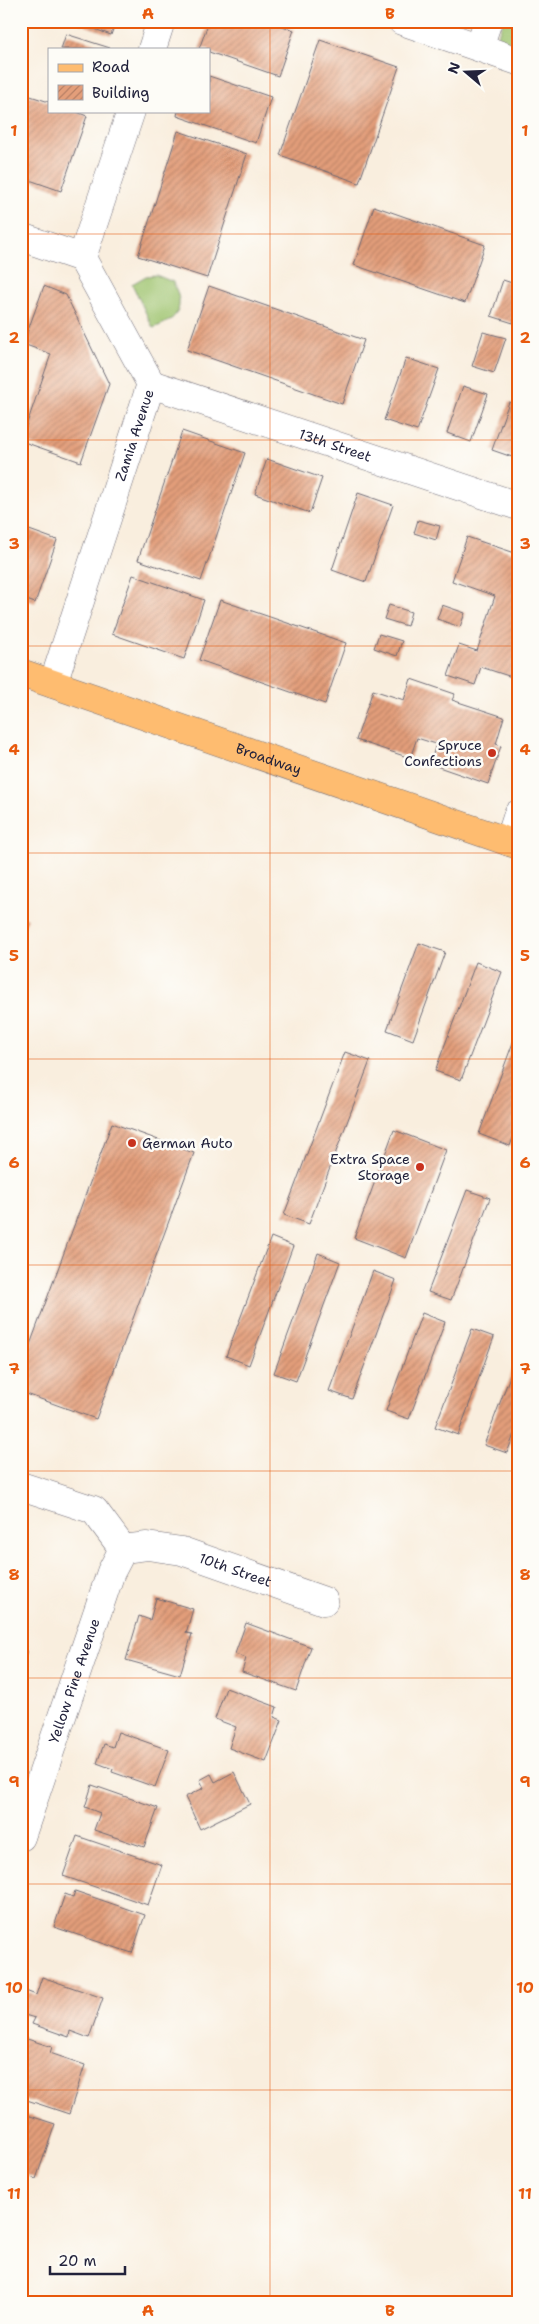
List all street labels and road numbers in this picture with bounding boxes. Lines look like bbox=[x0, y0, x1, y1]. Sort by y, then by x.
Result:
street label: Zamia Avenue bbox=[111, 387, 158, 483]
street label: 13th Street bbox=[296, 425, 374, 466]
street label: Broadway bbox=[233, 739, 304, 778]
street label: 10th Street bbox=[197, 1549, 274, 1591]
street label: Yellow Pine Avenue bbox=[45, 1616, 104, 1746]

